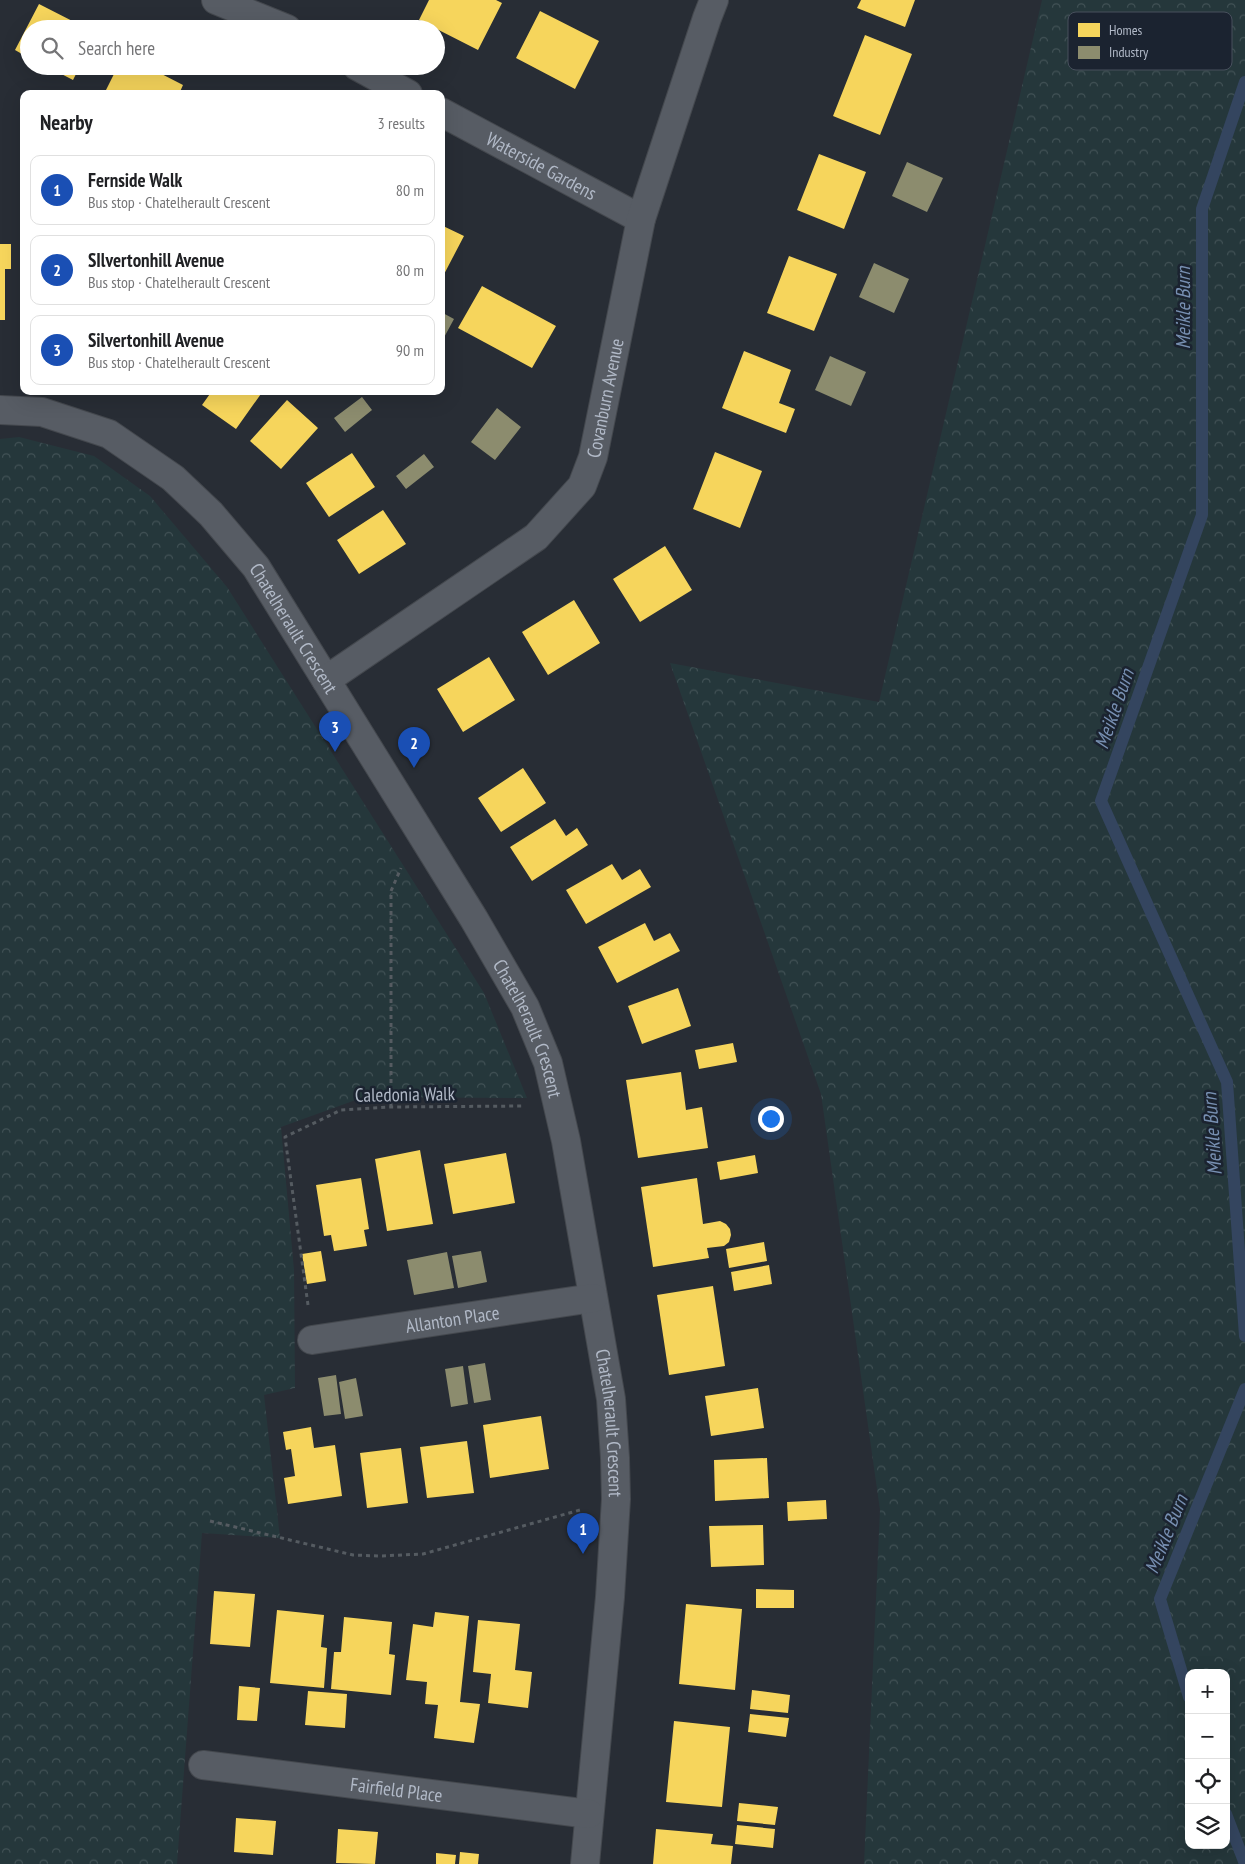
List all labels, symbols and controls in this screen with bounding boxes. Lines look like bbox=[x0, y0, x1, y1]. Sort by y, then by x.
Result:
legend bbox=[1068, 12, 1232, 70]
search box bbox=[20, 20, 445, 75]
text: Homes bbox=[1109, 21, 1142, 39]
icon: search bbox=[38, 34, 66, 62]
text: Search here bbox=[78, 36, 155, 60]
text: Industry bbox=[1109, 43, 1149, 61]
text: Nearby bbox=[40, 109, 93, 136]
text: 3 results bbox=[378, 113, 425, 133]
street label: Waterside Gardens bbox=[482, 127, 601, 205]
text: Fernside Walk bbox=[88, 168, 182, 192]
text: 1 bbox=[53, 180, 61, 200]
text: 80 m bbox=[396, 180, 424, 200]
text: Bus stop · Chatelherault Crescent bbox=[88, 192, 270, 212]
text: SIlvertonhill Avenue bbox=[88, 248, 224, 272]
text: 2 bbox=[53, 260, 61, 280]
text: 80 m bbox=[396, 260, 424, 280]
water label: Meikle Burn bbox=[1170, 265, 1196, 349]
text: Bus stop · Chatelherault Crescent bbox=[88, 272, 270, 292]
text: Silvertonhill Avenue bbox=[88, 328, 224, 352]
street label: Covanburn Avenue bbox=[581, 336, 629, 460]
text: 3 bbox=[53, 340, 61, 360]
text: 90 m bbox=[396, 340, 424, 360]
text: Bus stop · Chatelherault Crescent bbox=[88, 352, 270, 372]
street label: Chatelherault Crescent bbox=[244, 558, 344, 698]
water label: Meikle Burn bbox=[1088, 665, 1140, 752]
pin: 3 bbox=[319, 711, 351, 752]
pin: 2 bbox=[398, 727, 430, 768]
street label: Chatelherault Crescent bbox=[488, 955, 568, 1101]
street label: Caledonia Walk bbox=[355, 1081, 456, 1107]
water label: Meikle Burn bbox=[1196, 1091, 1228, 1176]
your location bbox=[758, 1106, 784, 1132]
street label: Allanton Place bbox=[404, 1300, 501, 1338]
street label: Chatelherault Crescent bbox=[590, 1347, 628, 1498]
water label: Meikle Burn bbox=[1138, 1490, 1194, 1577]
pin: 1 bbox=[567, 1513, 599, 1554]
map controls bbox=[1185, 1669, 1230, 1849]
button: + bbox=[1185, 1669, 1230, 1714]
button: − bbox=[1185, 1714, 1230, 1759]
button: locate bbox=[1185, 1759, 1230, 1804]
street label: Fairfield Place bbox=[349, 1772, 444, 1807]
button: layers bbox=[1185, 1804, 1230, 1849]

